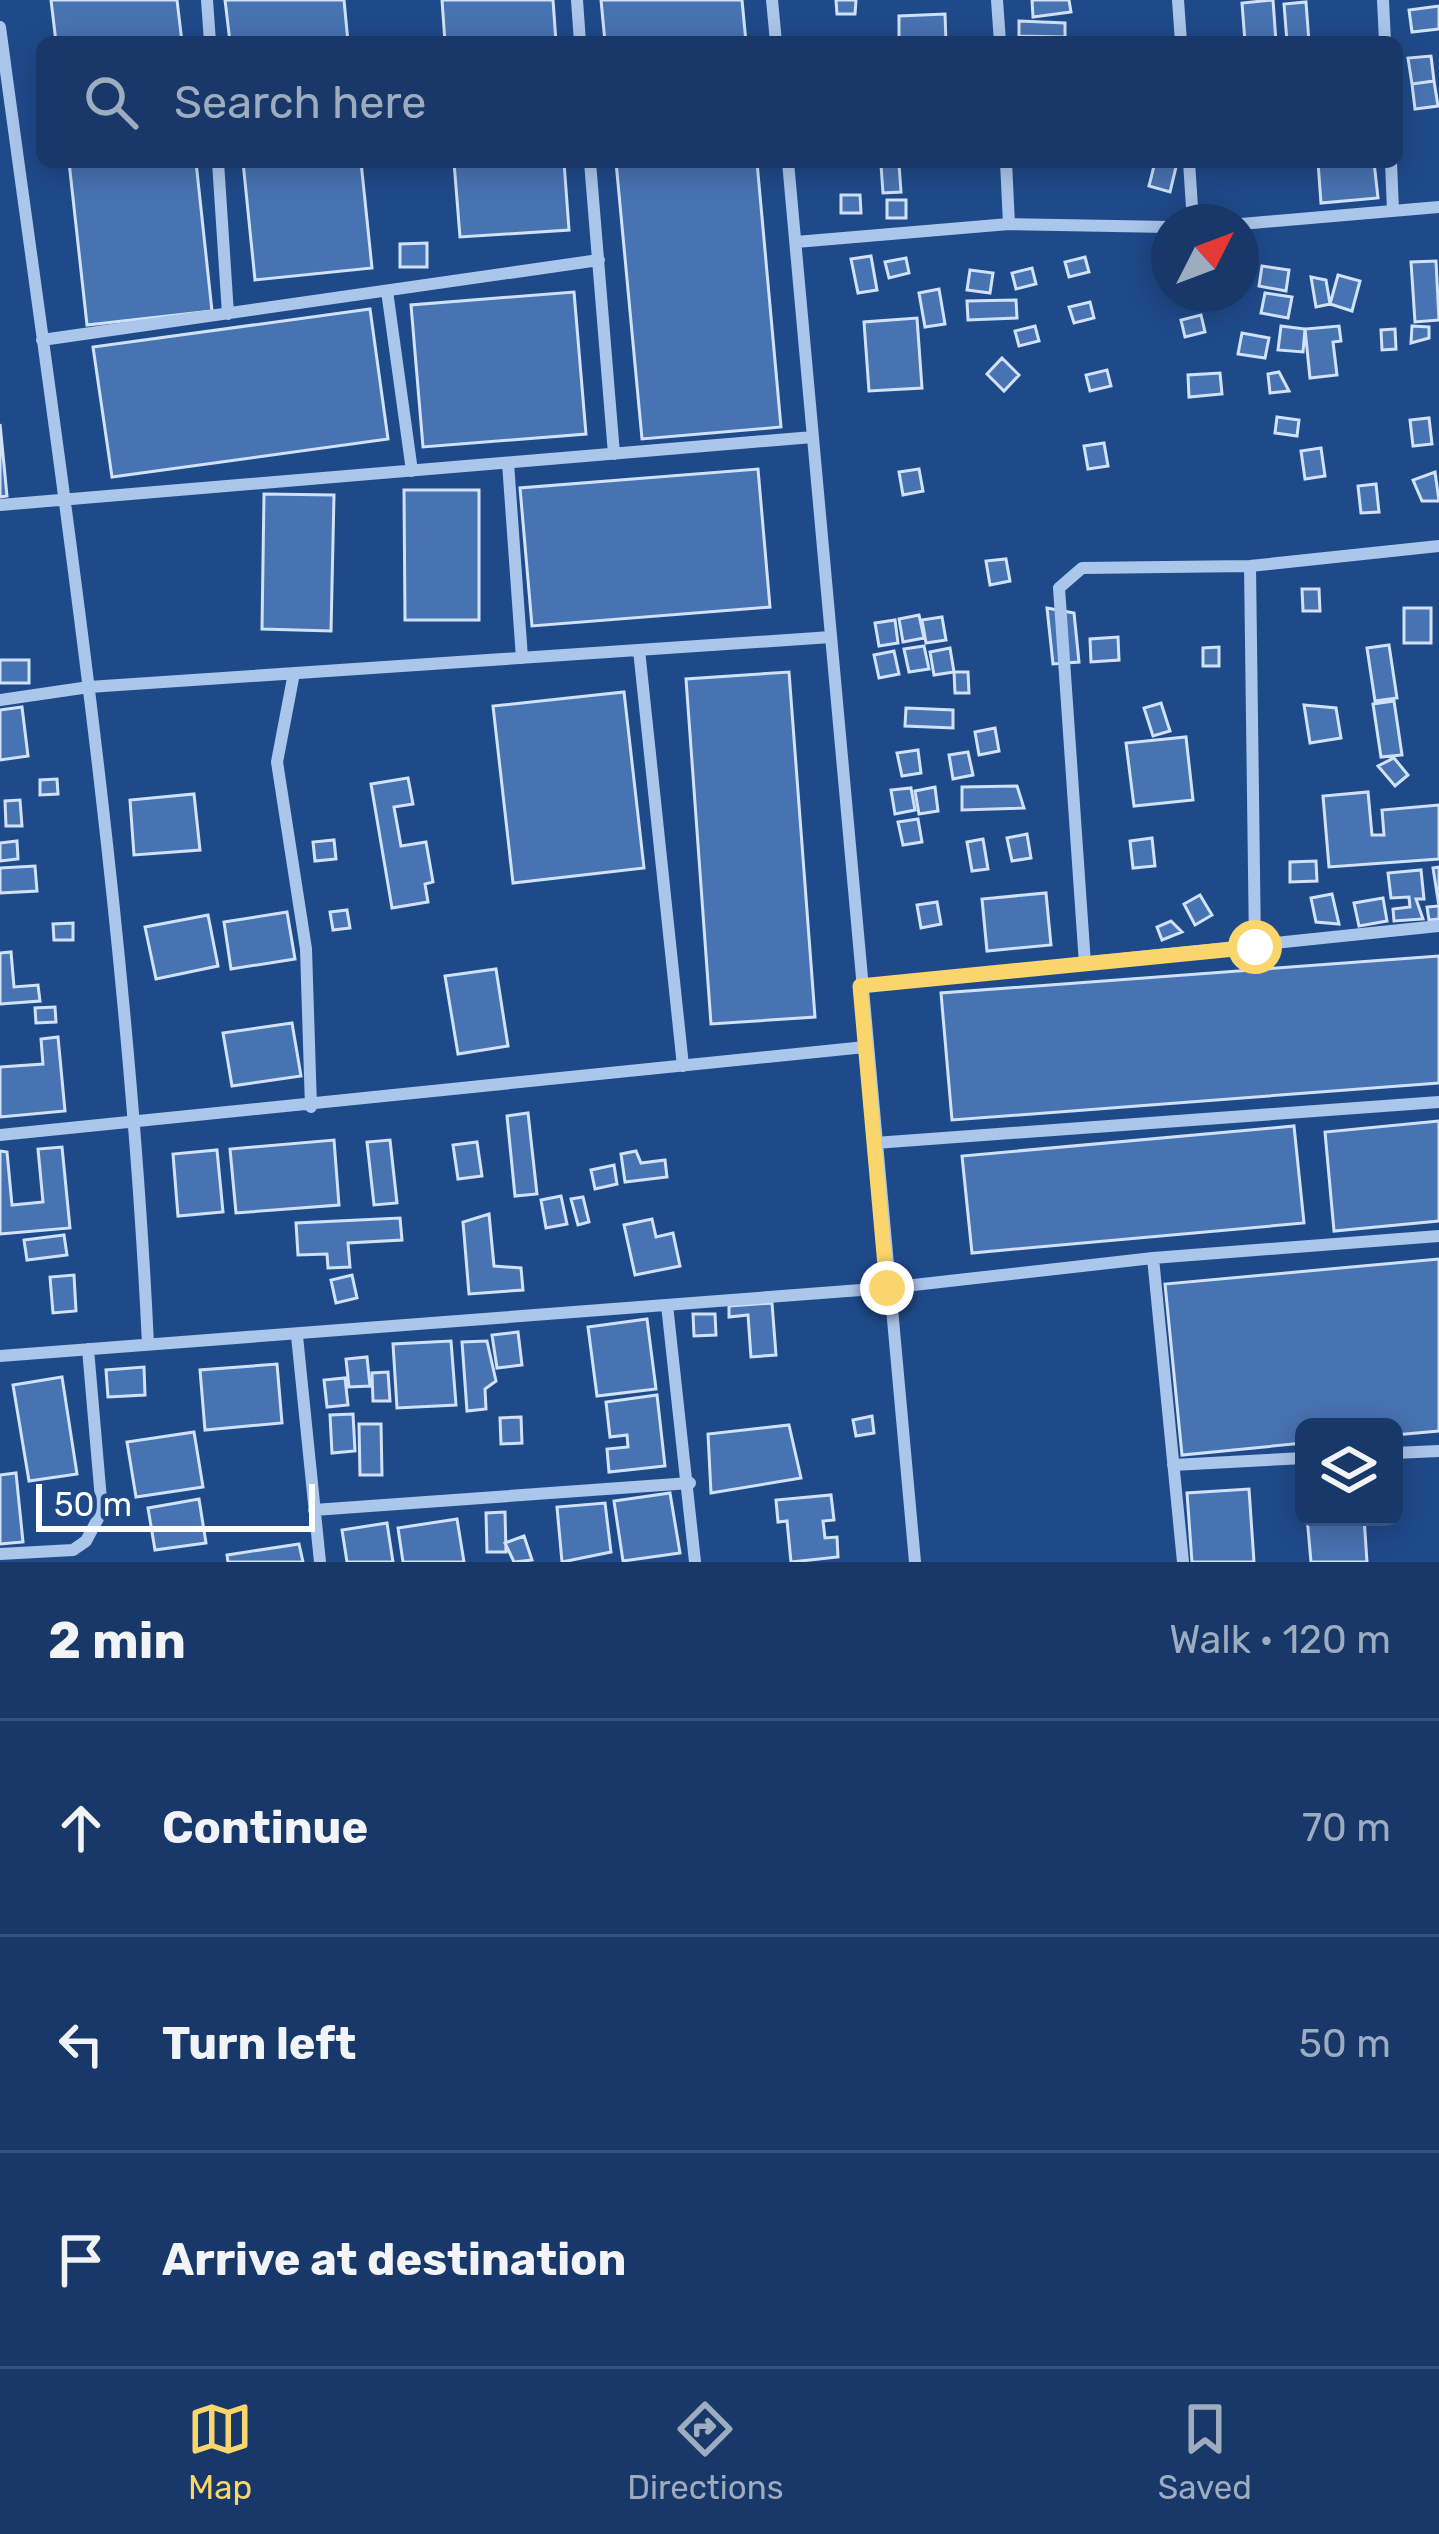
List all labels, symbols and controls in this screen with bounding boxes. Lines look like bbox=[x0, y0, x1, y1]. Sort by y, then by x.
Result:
search box bbox=[36, 36, 1403, 168]
icon: search bbox=[78, 69, 144, 135]
text: Search here bbox=[174, 76, 426, 129]
north arrow bbox=[1151, 204, 1259, 312]
route start bbox=[1228, 920, 1282, 974]
route end bbox=[860, 1261, 914, 1315]
map controls bbox=[1295, 1418, 1403, 1526]
button: layers bbox=[1295, 1418, 1403, 1526]
scale bar bbox=[36, 1478, 315, 1531]
text: 50 m bbox=[54, 1485, 132, 1524]
text: 2 min bbox=[48, 1610, 186, 1671]
text: Walk · 120 m bbox=[1169, 1617, 1391, 1663]
icon: ahead bbox=[48, 1795, 114, 1861]
text: Continue bbox=[162, 1801, 368, 1854]
text: 70 m bbox=[1302, 1805, 1391, 1851]
icon: left bbox=[48, 2011, 114, 2077]
text: Turn left bbox=[162, 2017, 356, 2070]
text: 50 m bbox=[1299, 2021, 1391, 2067]
icon: arrive bbox=[48, 2227, 114, 2293]
text: Arrive at destination bbox=[162, 2233, 627, 2286]
tab: Map bbox=[187, 2396, 253, 2507]
tab: Directions bbox=[627, 2396, 784, 2507]
tab: Saved bbox=[1158, 2396, 1252, 2507]

